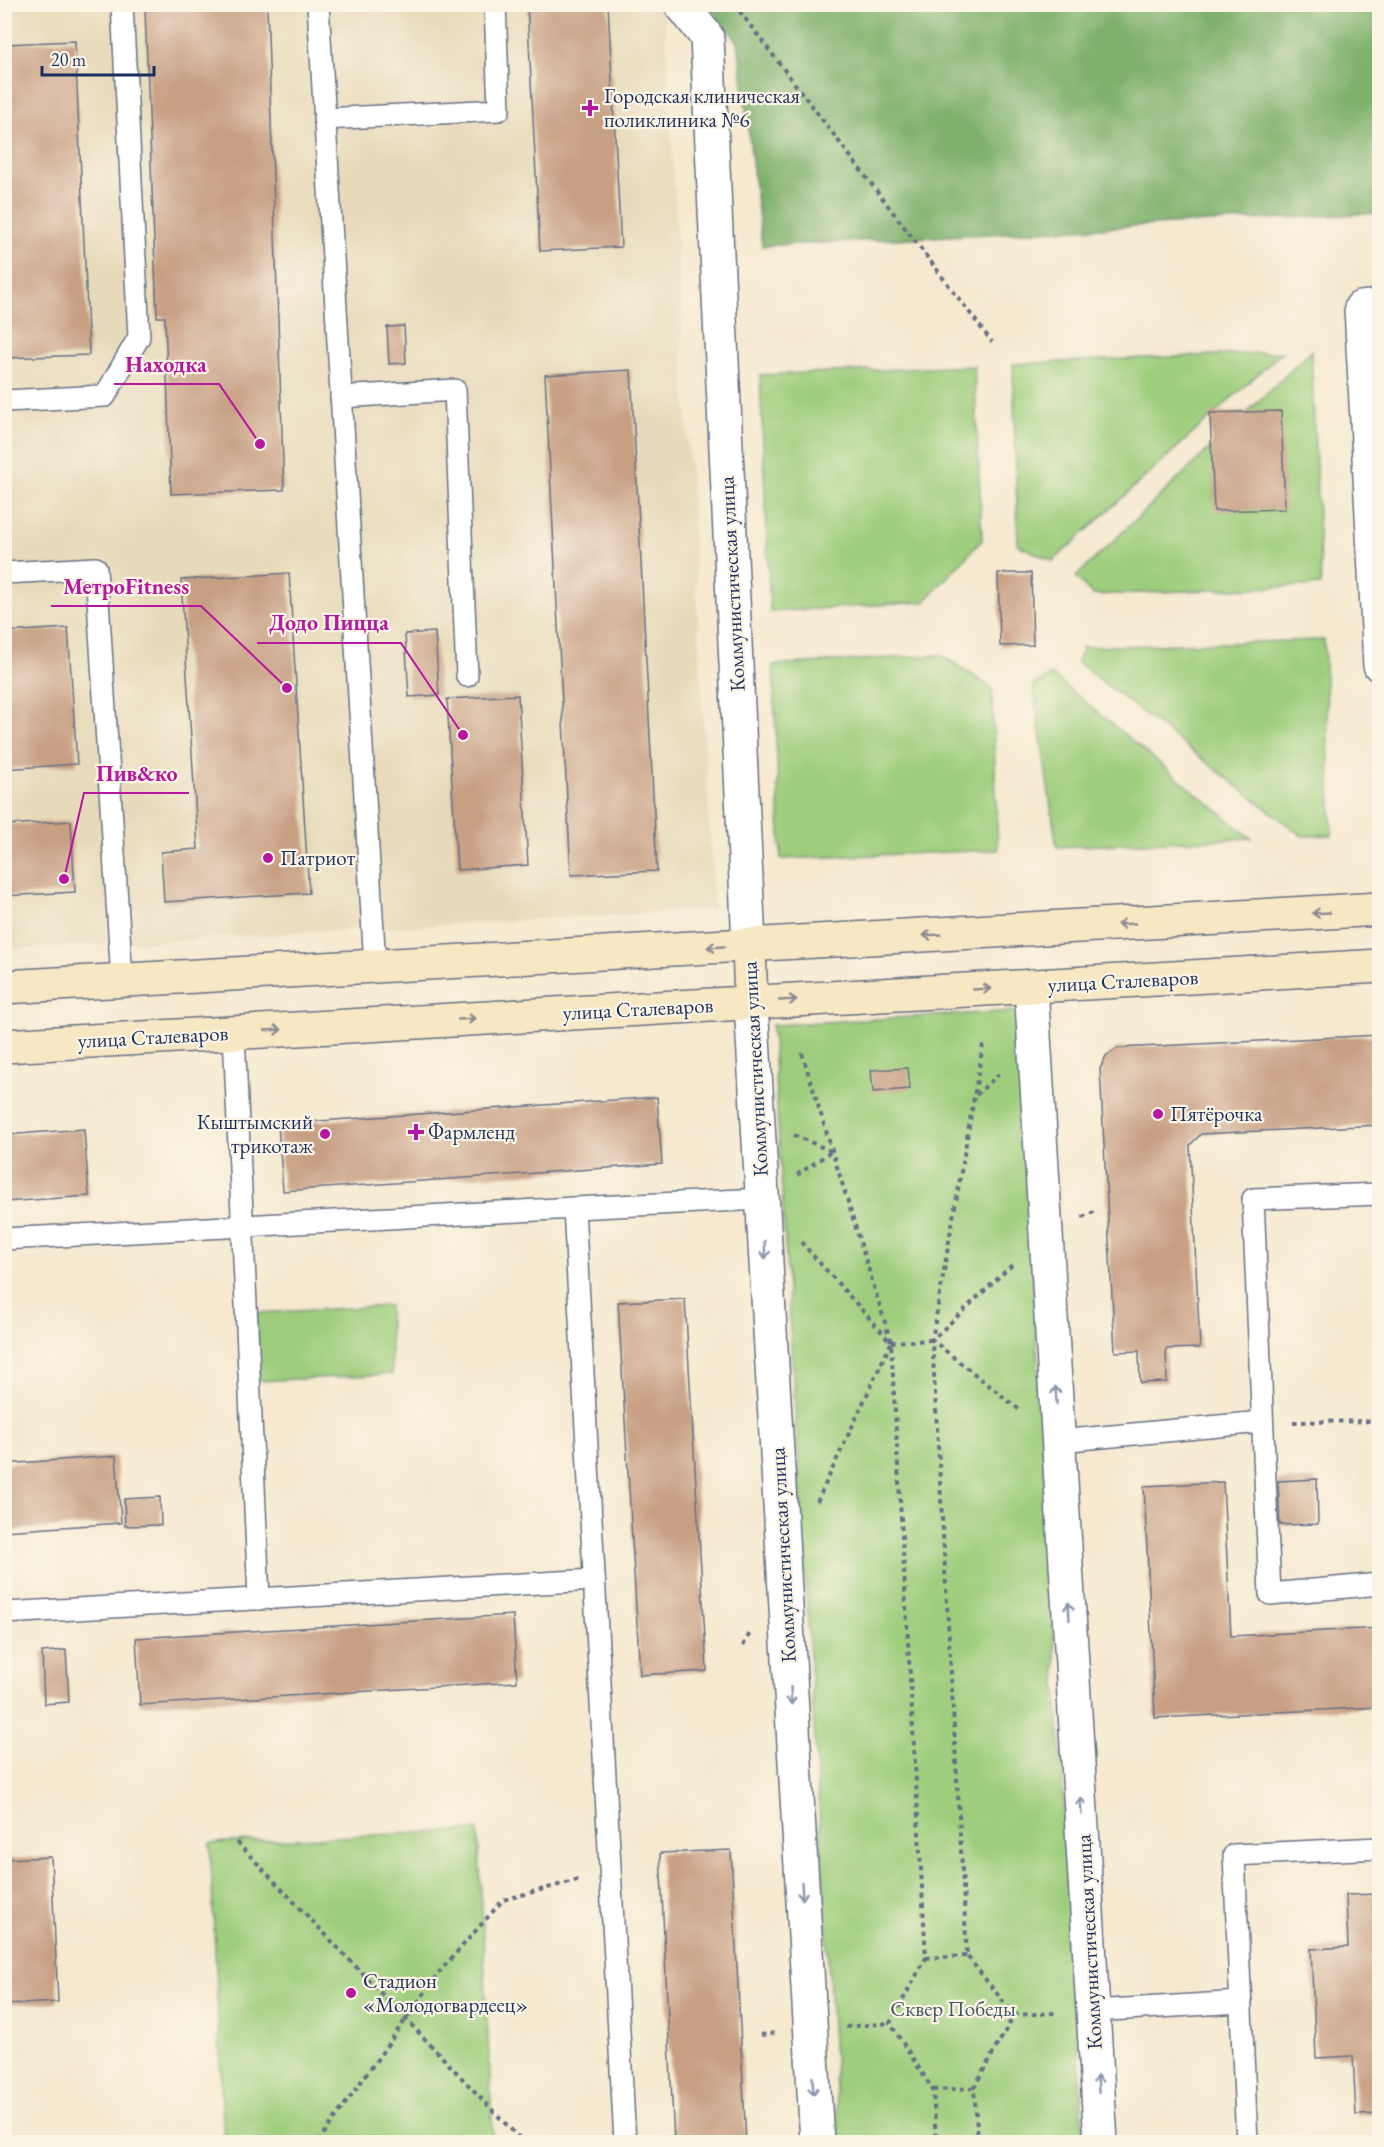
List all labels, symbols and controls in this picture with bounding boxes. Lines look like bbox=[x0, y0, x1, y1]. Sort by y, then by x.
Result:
scale bar bbox=[42, 39, 154, 77]
text: 20 m bbox=[51, 48, 86, 71]
place label: Городская клиническая поликлиника №6 bbox=[604, 82, 800, 133]
marker: Городская клиническая поликлиника №6 bbox=[581, 99, 599, 117]
callout: Находка bbox=[114, 344, 219, 384]
text: Находка bbox=[125, 350, 207, 379]
street label: Коммунистическая улица bbox=[712, 475, 751, 692]
callout: МетроFitness bbox=[51, 566, 201, 606]
text: МетроFitness bbox=[63, 572, 189, 601]
callout: Додо Пицца bbox=[257, 603, 401, 643]
text: Додо Пицца bbox=[269, 608, 389, 637]
callout: Пив&ко bbox=[84, 753, 189, 793]
text: Пив&ко bbox=[96, 759, 178, 788]
place label: Патриот bbox=[280, 844, 356, 871]
marker: Патриот bbox=[261, 851, 275, 865]
one-way arrow bbox=[1312, 907, 1332, 918]
one-way arrow bbox=[1117, 918, 1137, 929]
one-way arrow bbox=[922, 929, 942, 940]
one-way arrow bbox=[707, 941, 727, 952]
street label: Коммунистическая улица bbox=[735, 960, 774, 1177]
street label: улица Сталеваров bbox=[1047, 963, 1199, 998]
one-way arrow bbox=[972, 984, 992, 995]
street label: улица Сталеваров bbox=[562, 991, 714, 1026]
one-way arrow bbox=[777, 995, 797, 1006]
one-way arrow bbox=[457, 1013, 477, 1024]
street label: улица Сталеваров bbox=[77, 1019, 229, 1054]
one-way arrow bbox=[262, 1025, 282, 1036]
place label: Пятёрочка bbox=[1170, 1100, 1263, 1127]
marker: Пятёрочка bbox=[1151, 1107, 1165, 1121]
place label: Кыштымский трикотаж bbox=[197, 1108, 313, 1159]
place label: Фармленд bbox=[428, 1118, 515, 1145]
marker: Фармленд bbox=[409, 1125, 423, 1139]
marker: Кыштымский трикотаж bbox=[318, 1127, 332, 1141]
one-way arrow bbox=[760, 1239, 771, 1259]
one-way arrow bbox=[1051, 1386, 1062, 1406]
street label: Коммунистическая улица bbox=[763, 1446, 802, 1663]
one-way arrow bbox=[1064, 1601, 1075, 1621]
one-way arrow bbox=[785, 1686, 796, 1706]
one-way arrow bbox=[1075, 1796, 1086, 1816]
street label: Коммунистическая улица bbox=[1069, 1833, 1108, 2050]
one-way arrow bbox=[797, 1880, 808, 1900]
place label: Стадион «Молодогвардеец» bbox=[363, 1967, 528, 2018]
marker: Стадион «Молодогвардеец» bbox=[344, 1986, 358, 2000]
park label: Сквер Победы bbox=[890, 1995, 1016, 2022]
one-way arrow bbox=[808, 2075, 819, 2095]
one-way arrow bbox=[1092, 2075, 1103, 2095]

